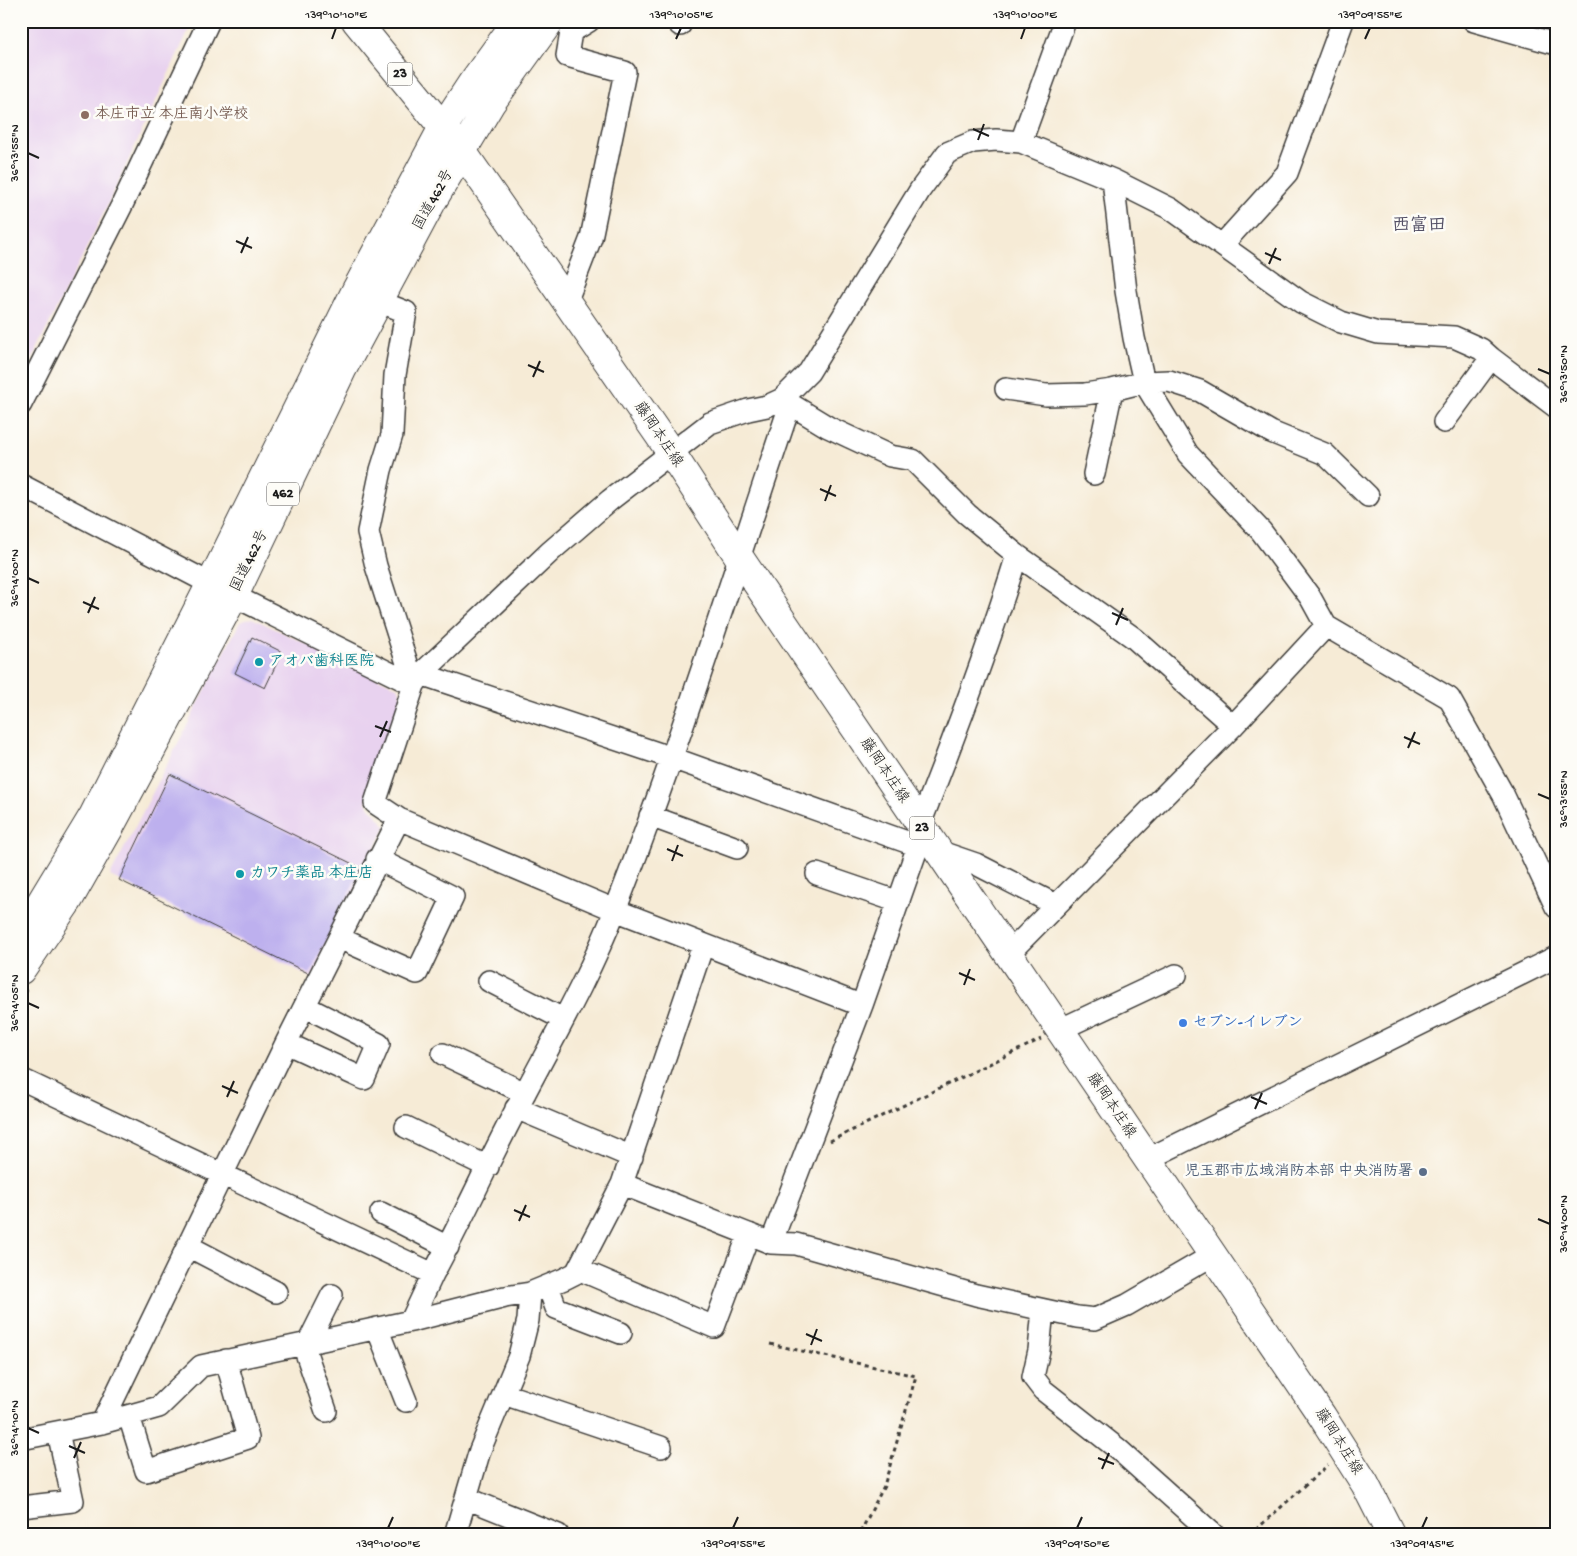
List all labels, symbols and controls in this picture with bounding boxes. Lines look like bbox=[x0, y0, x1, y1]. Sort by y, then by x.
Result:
text: 139°10'10"E bbox=[304, 9, 367, 23]
text: 139°10'05"E bbox=[649, 9, 713, 23]
text: 139°10'00"E bbox=[992, 9, 1057, 23]
text: 139°09'55"E bbox=[1337, 9, 1402, 23]
road number: 23 bbox=[388, 62, 412, 86]
place label: 本庄市立 本庄南小学校 bbox=[95, 105, 249, 124]
marker: 本庄市立 本庄南小学校 bbox=[79, 109, 91, 121]
text: 36°13'55"N bbox=[9, 124, 23, 183]
street label: 国道462号 bbox=[410, 166, 458, 234]
district label: 西富田 bbox=[1392, 215, 1446, 237]
text: 36°13'50"N bbox=[1558, 345, 1572, 404]
street label: 藤岡本庄線 bbox=[630, 398, 687, 471]
road number: 462 bbox=[267, 482, 299, 506]
street label: 国道462号 bbox=[227, 527, 273, 595]
text: 36°14'00"N bbox=[9, 549, 23, 608]
place label: アオバ歯科医院 bbox=[269, 652, 374, 671]
marker: アオバ歯科医院 bbox=[253, 656, 265, 668]
street label: 藤岡本庄線 bbox=[856, 734, 913, 807]
text: 36°13'55"N bbox=[1558, 770, 1572, 829]
road number: 23 bbox=[910, 816, 934, 840]
place label: カワチ薬品 本庄店 bbox=[250, 864, 374, 883]
marker: カワチ薬品 本庄店 bbox=[234, 868, 246, 880]
text: 36°14'05"N bbox=[9, 974, 23, 1033]
place label: セブン-イレブン bbox=[1193, 1014, 1303, 1032]
marker: セブン-イレブン bbox=[1177, 1017, 1189, 1029]
street label: 藤岡本庄線 bbox=[1083, 1069, 1140, 1142]
place label: 児玉郡市広域消防本部 中央消防署 bbox=[1184, 1162, 1413, 1181]
marker: 児玉郡市広域消防本部 中央消防署 bbox=[1417, 1166, 1429, 1178]
text: 36°14'00"N bbox=[1558, 1195, 1572, 1254]
text: 36°14'10"N bbox=[9, 1400, 23, 1457]
street label: 藤岡本庄線 bbox=[1310, 1405, 1366, 1479]
text: 139°10'00"E bbox=[355, 1538, 420, 1552]
text: 139°09'55"E bbox=[700, 1538, 765, 1552]
text: 139°09'50"E bbox=[1044, 1538, 1109, 1552]
text: 139°09'45"E bbox=[1390, 1538, 1454, 1552]

